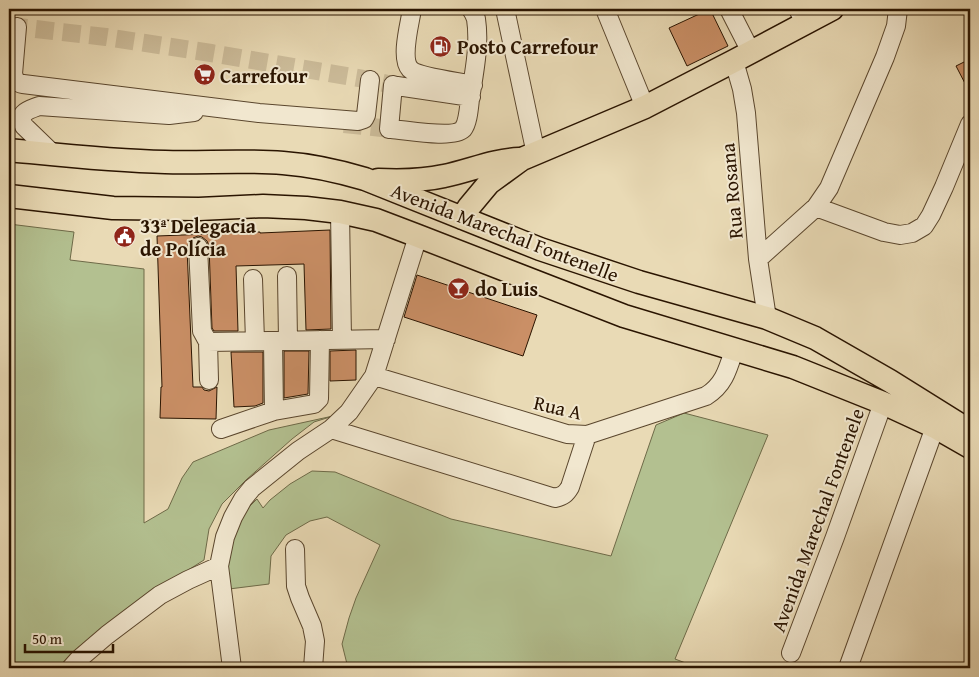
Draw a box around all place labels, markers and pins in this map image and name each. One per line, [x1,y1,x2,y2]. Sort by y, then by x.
place label: Posto Carrefour [457,32,598,61]
fuel station icon: Posto Carrefour [429,34,453,58]
place label: Carrefour [220,61,308,90]
supermarket icon: Carrefour [192,63,216,87]
place label: 33ª Delegacia de Polícia [140,211,257,263]
public building icon: 33ª Delegacia de Polícia [112,224,136,248]
place label: do Luis [475,274,538,303]
bar icon: do Luis [447,276,471,300]

